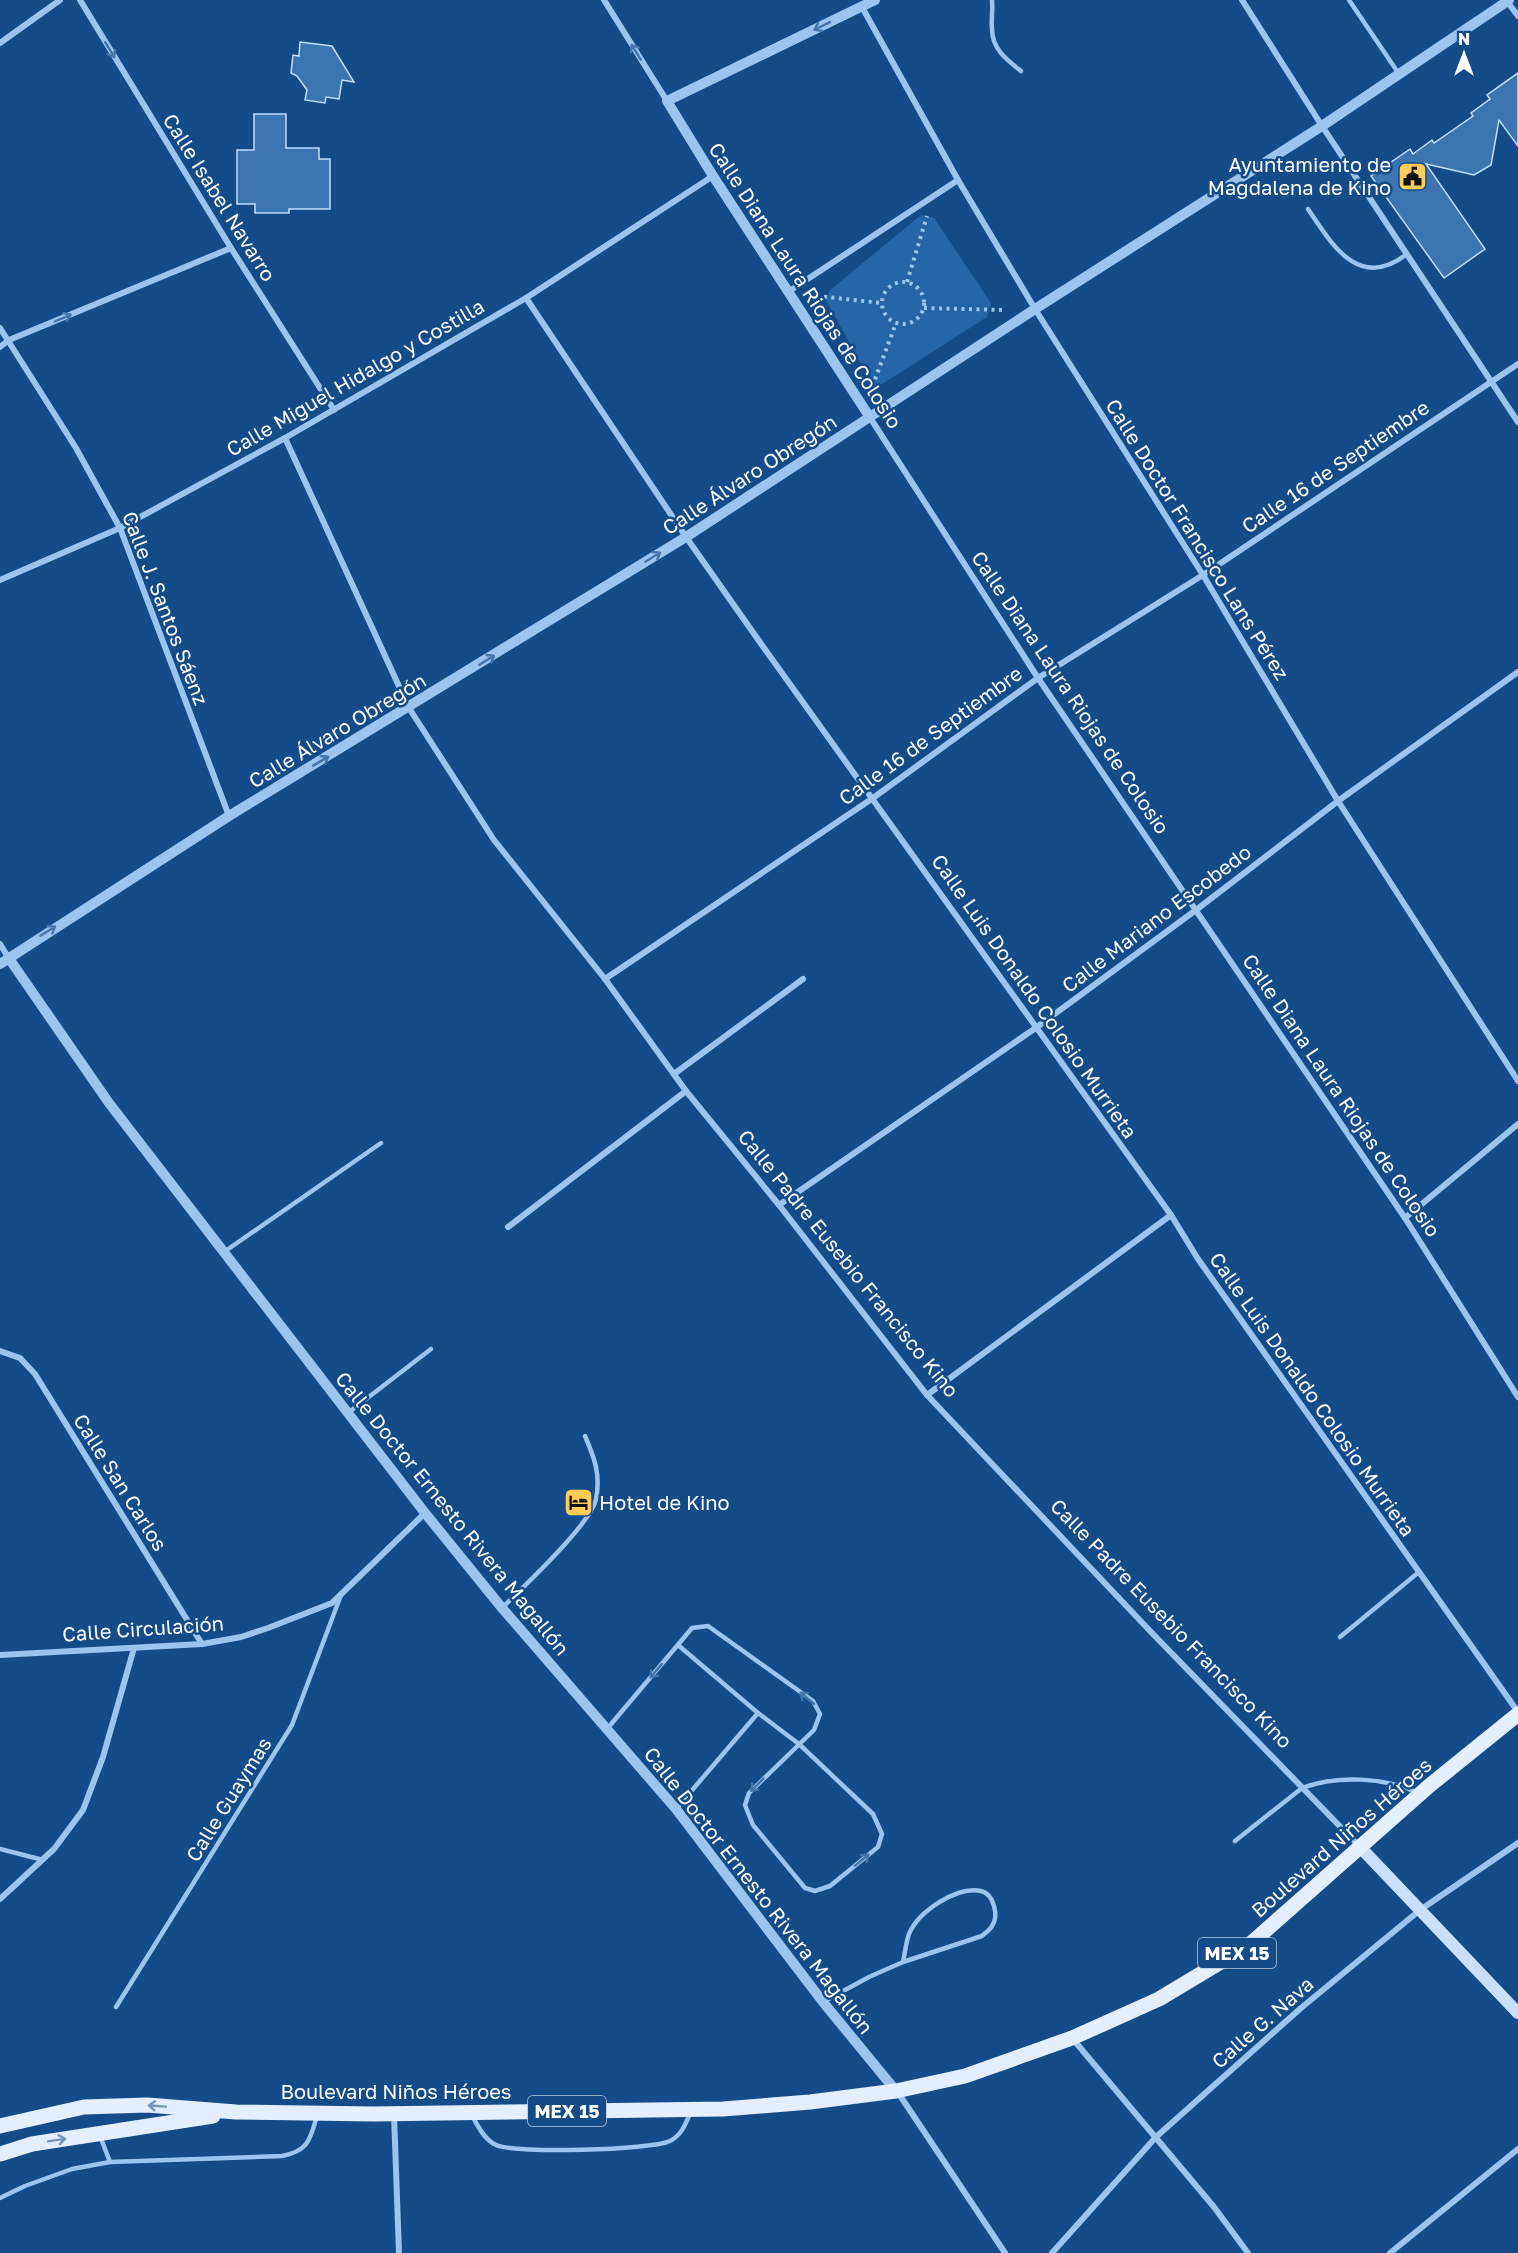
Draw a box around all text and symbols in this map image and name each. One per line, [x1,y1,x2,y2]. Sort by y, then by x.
one-way arrow [814,21,832,33]
north arrow [1434,24,1494,84]
text: N [1458,29,1470,49]
one-way arrow [104,41,116,58]
one-way arrow [630,44,642,61]
street label: Calle Isabel Navarro [159,109,281,285]
street label: Calle Diana Laura Riojas de Colosio [704,138,908,432]
place label: Ayuntamiento de Magdalena de Kino [1208,152,1391,199]
public building icon: Ayuntamiento de Magdalena de Kino [1396,160,1428,192]
street label: Calle Miguel Hidalgo y Costilla [222,293,488,461]
one-way arrow [53,312,72,323]
street label: Calle Doctor Francisco Lans Pérez [1101,394,1295,684]
street label: Calle 16 de Septiembre [1237,394,1433,538]
street label: Calle Álvaro Obregón [658,409,840,539]
street label: Calle J. Santos Sáenz [118,508,214,708]
street label: Calle Diana Laura Riojas de Colosio [967,546,1175,838]
one-way arrow [644,551,661,563]
one-way arrow [478,653,495,665]
street label: Calle 16 de Septiembre [834,660,1026,810]
street label: Calle Álvaro Obregón [244,668,430,792]
one-way arrow [312,755,329,767]
street label: Calle Mariano Escobedo [1057,839,1255,997]
street label: Calle Luis Donaldo Colosio Murrieta [927,849,1143,1143]
one-way arrow [40,925,56,937]
street label: Calle Diana Laura Riojas de Colosio [1238,949,1446,1241]
street label: Calle Padre Eusebio Francisco Kino [734,1124,964,1402]
street label: Calle Luis Donaldo Colosio Murrieta [1205,1247,1421,1541]
street label: Calle Doctor Ernesto Rivera Magallón [331,1367,575,1659]
street label: Calle San Carlos [69,1409,173,1555]
hotel icon: Hotel de Kino [562,1486,594,1518]
place label: Hotel de Kino [599,1490,730,1514]
street label: Calle Padre Eusebio Francisco Kino [1046,1493,1298,1753]
street label: Calle Circulación [61,1610,225,1646]
one-way arrow [649,1663,662,1679]
one-way arrow [799,1691,815,1704]
street label: Calle Guaymas [180,1732,276,1866]
street label: Calle Doctor Ernesto Rivera Magallón [639,1742,879,2038]
street label: Boulevard Niños Héroes [1246,1752,1436,1922]
one-way arrow [750,1778,765,1793]
one-way arrow [854,1853,870,1866]
road number: MEX 15 [1198,1938,1276,1968]
street label: Calle G. Nava [1206,1971,1318,2073]
street label: Boulevard Niños Héroes [281,2079,511,2103]
road number: MEX 15 [528,2096,606,2126]
one-way arrow [148,2100,168,2111]
one-way arrow [46,2135,66,2146]

